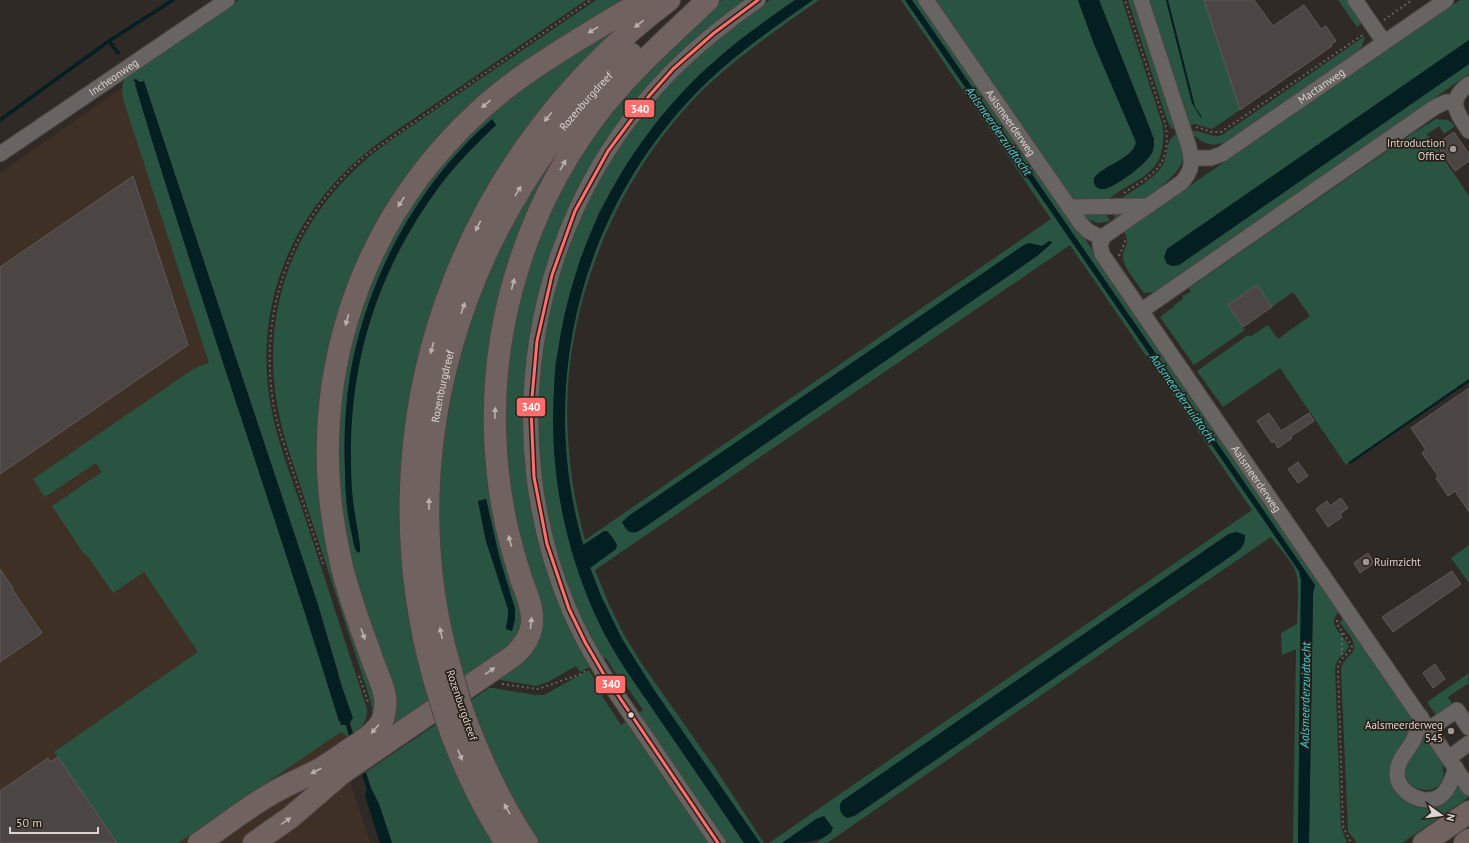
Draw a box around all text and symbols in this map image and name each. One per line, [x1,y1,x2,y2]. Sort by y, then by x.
one-way arrow [633,20,644,28]
one-way arrow [587,27,599,34]
street label: Incheonweg [86,55,141,99]
street label: Mactanweg [1295,65,1347,107]
street label: Rozenburgdreef [556,68,616,133]
water label: Aalsmeerderzuidtocht [962,83,1036,180]
street label: Aalsmeerderweg [983,86,1039,159]
line badge: 340 [624,99,655,118]
one-way arrow [481,100,492,109]
text: 340 [631,102,649,116]
one-way arrow [544,111,552,122]
place label: Introduction Office [1387,136,1445,163]
marker: Introduction Office [1448,144,1458,154]
one-way arrow [560,159,567,171]
one-way arrow [515,185,522,197]
one-way arrow [397,197,405,207]
one-way arrow [475,220,481,232]
one-way arrow [510,278,516,291]
one-way arrow [460,302,466,314]
one-way arrow [344,314,350,326]
one-way arrow [429,342,435,354]
street label: Rozenburgdreef [428,348,457,424]
water label: Aalsmeerderzuidtocht [1146,350,1220,447]
line badge: 340 [516,397,546,417]
text: 340 [522,400,540,414]
one-way arrow [491,407,498,419]
street label: Aalsmeerderweg [1229,443,1284,515]
one-way arrow [426,497,432,510]
one-way arrow [507,535,513,547]
place label: Ruimzicht [1374,555,1421,569]
marker: Ruimzicht [1361,557,1371,567]
one-way arrow [528,617,535,630]
one-way arrow [438,627,444,640]
one-way arrow [360,629,366,641]
water label: Aalsmeerderzuidtocht [1297,641,1313,749]
one-way arrow [485,667,496,675]
street label: Rozenburgdreef [443,668,481,743]
line badge: 340 [595,675,626,694]
text: 340 [602,677,620,691]
unlabelled marker [626,710,636,720]
place label: Aalsmeerderweg 545 [1365,718,1443,745]
one-way arrow [371,724,380,735]
marker: Aalsmeerderweg 545 [1446,726,1456,736]
one-way arrow [457,749,463,760]
one-way arrow [310,768,321,774]
north arrow [1421,795,1461,835]
one-way arrow [503,804,510,815]
scale bar [10,809,98,835]
text: N [1443,812,1458,823]
text: 50 m [16,815,42,830]
one-way arrow [280,817,291,825]

